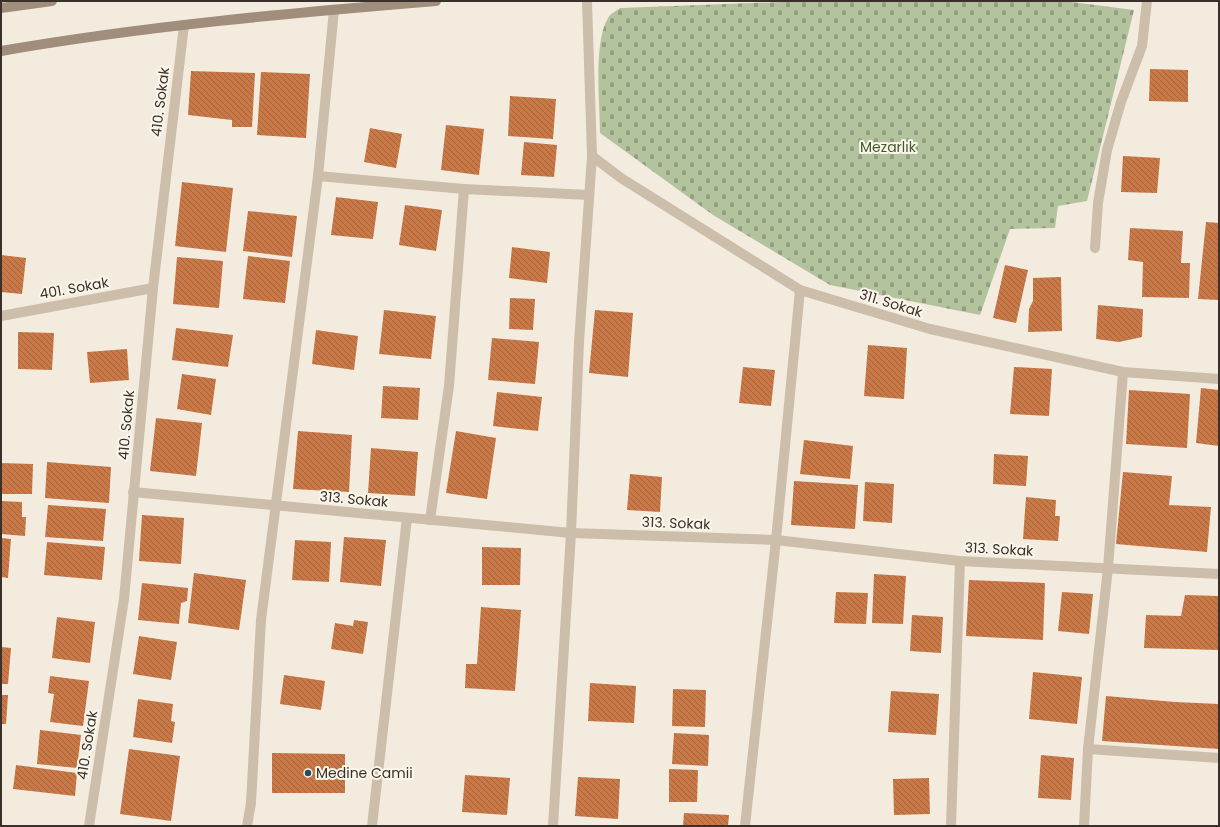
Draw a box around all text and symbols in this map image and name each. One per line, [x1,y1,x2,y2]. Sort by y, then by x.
street label: 410. Sokak [146,65,174,138]
park label: Mezarlık [860,137,917,157]
street label: 401. Sokak [38,272,111,304]
street label: 311. Sokak [857,284,926,322]
street label: 410. Sokak [113,389,139,461]
street label: 313. Sokak [319,486,390,512]
street label: 313. Sokak [641,512,711,534]
street label: 313. Sokak [964,537,1035,561]
street label: 410. Sokak [72,708,102,781]
place label: Medine Camii [316,763,413,783]
marker: Medine Camii [303,768,313,778]

